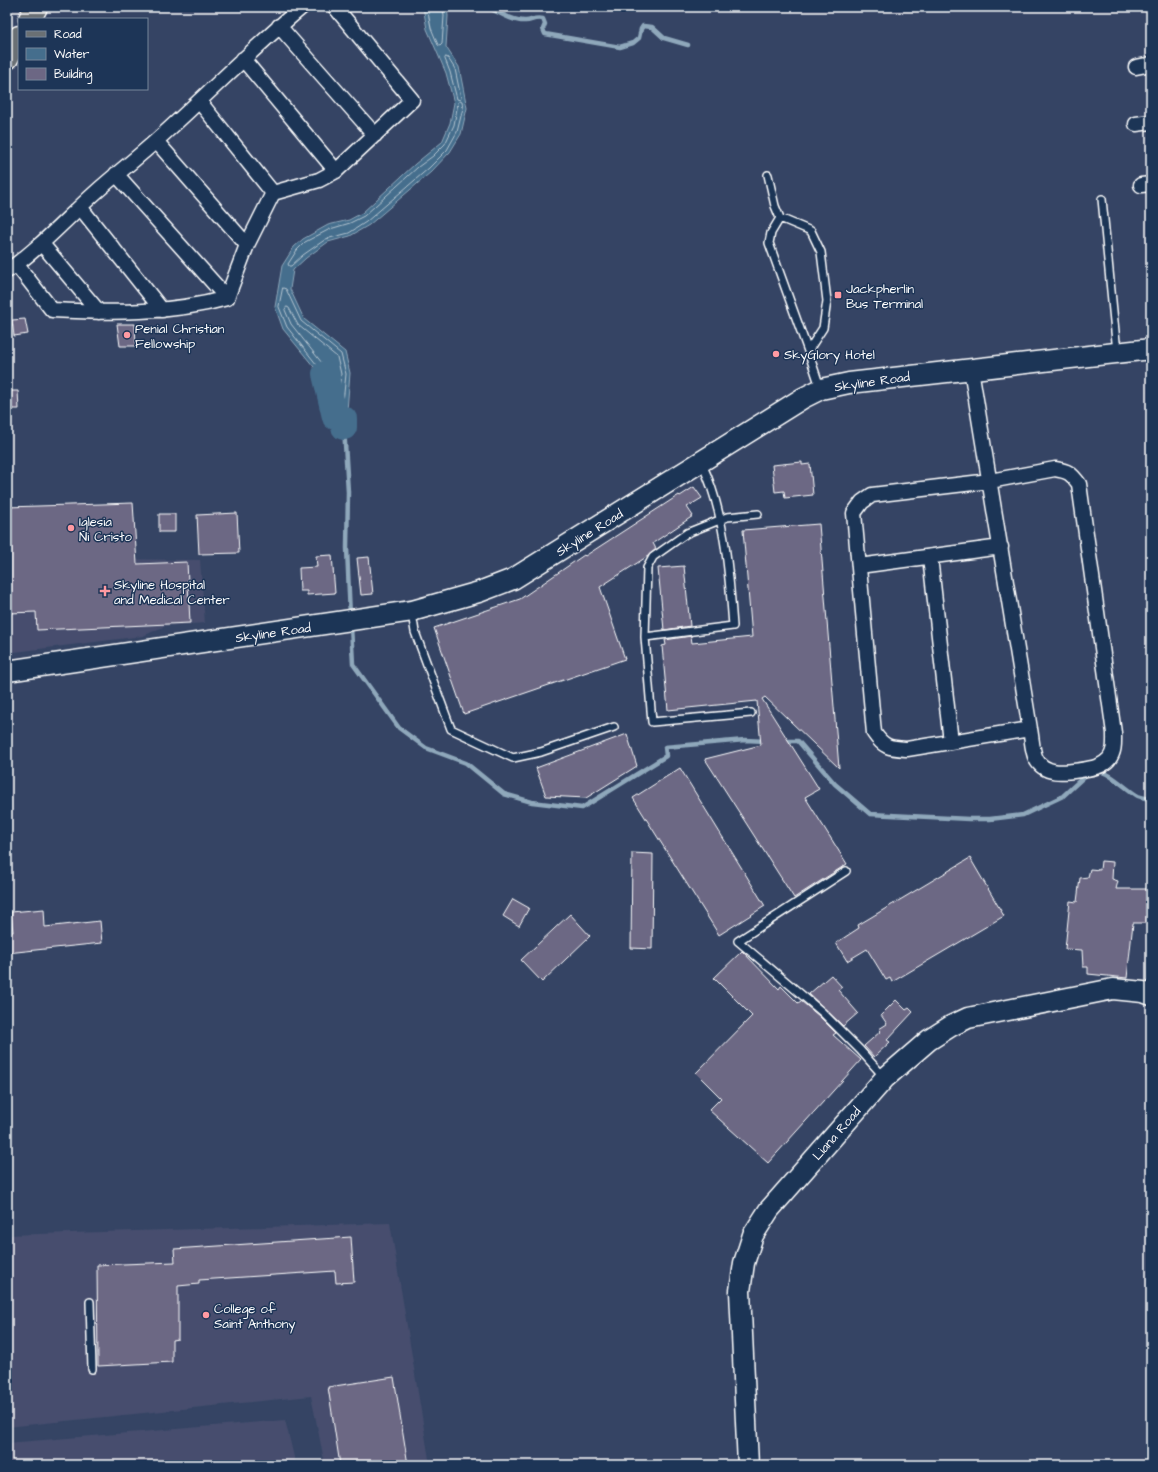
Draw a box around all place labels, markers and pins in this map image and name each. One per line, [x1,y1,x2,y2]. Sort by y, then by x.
place label: Jackpherlin Bus Terminal [846,280,923,313]
marker: Jackpherlin Bus Terminal [833,290,843,300]
place label: Penial Christian Fellowship [135,320,225,353]
marker: Penial Christian Fellowship [122,330,132,340]
place label: SkyGlory Hotel [784,346,875,365]
marker: SkyGlory Hotel [771,349,781,359]
place label: Iglesia Ni Cristo [79,513,132,546]
marker: Iglesia Ni Cristo [66,523,76,533]
place label: Skyline Hospital and Medical Center [114,576,230,609]
marker: Skyline Hospital and Medical Center [99,585,111,597]
place label: College of Saint Anthony [214,1300,295,1334]
marker: College of Saint Anthony [201,1310,211,1320]

